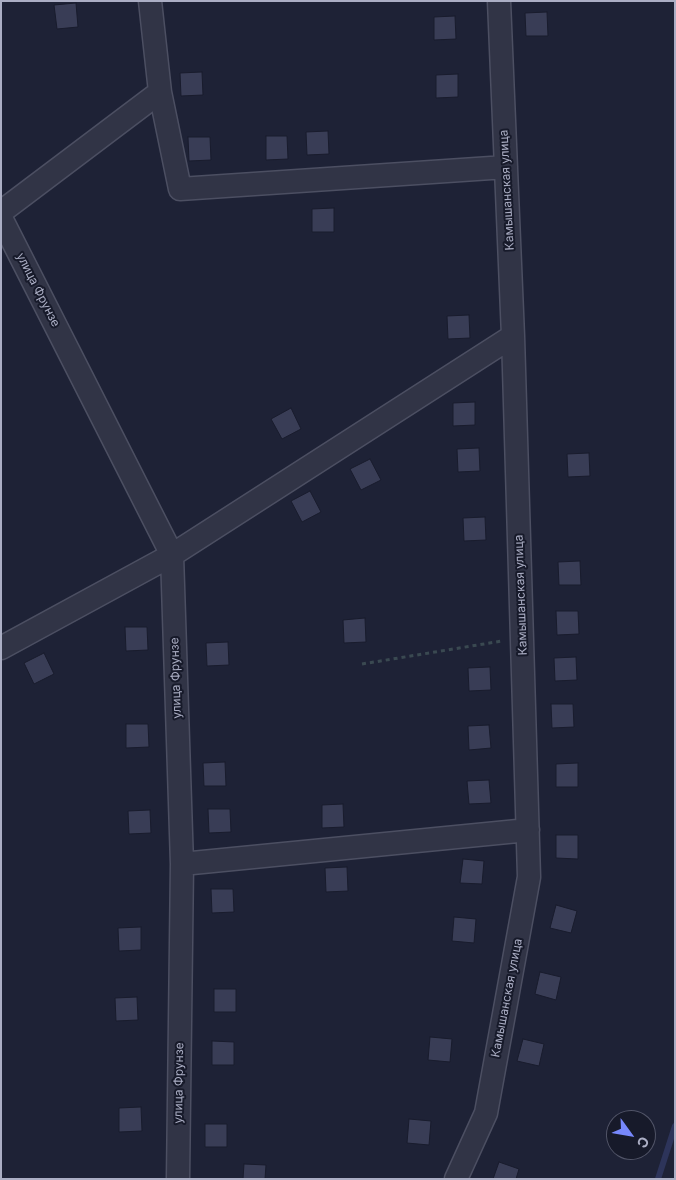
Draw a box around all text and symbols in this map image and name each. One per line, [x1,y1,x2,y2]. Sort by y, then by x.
street label: Камышанская улица [497,129,517,251]
street label: улица Фрунзе [13,251,63,329]
street label: Камышанская улица [512,534,530,656]
street label: улица Фрунзе [167,637,185,719]
street label: Камышанская улица [488,937,526,1059]
street label: улица Фрунзе [171,1042,187,1124]
north arrow [606,1110,656,1160]
text: С [633,1134,653,1152]

